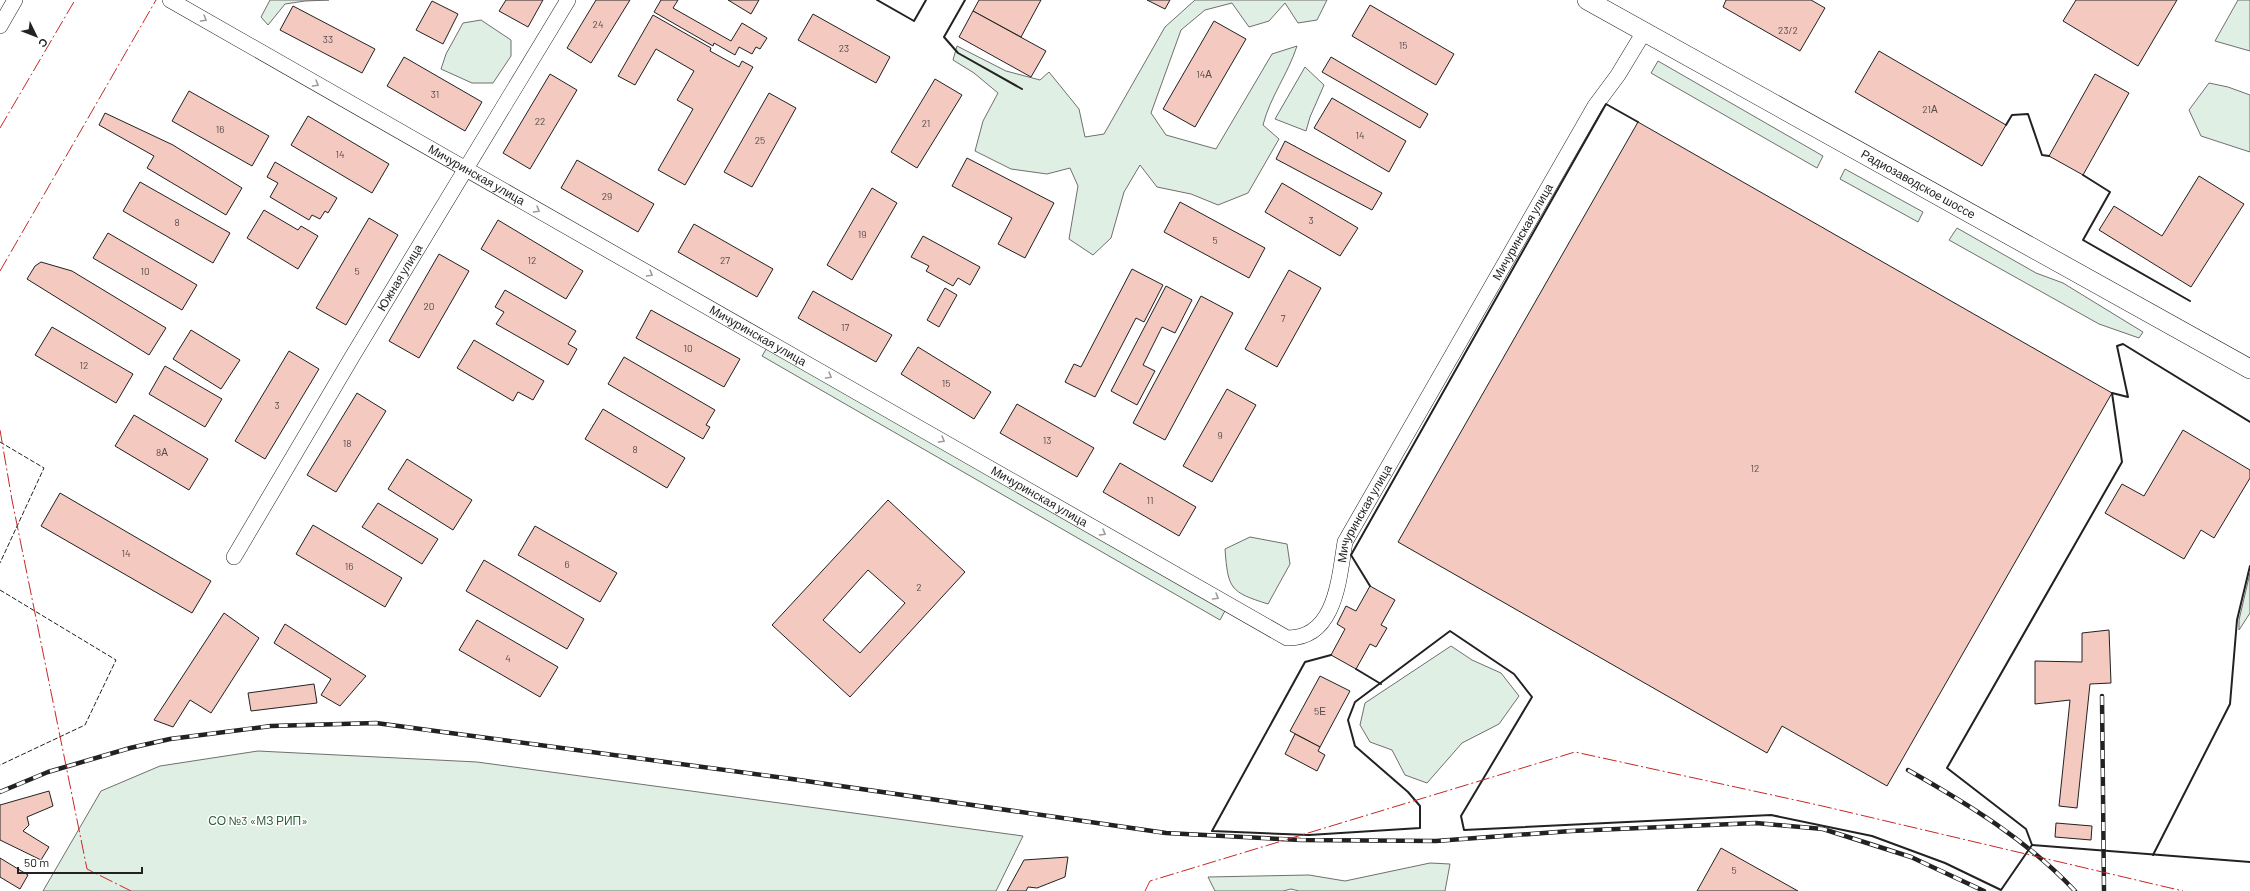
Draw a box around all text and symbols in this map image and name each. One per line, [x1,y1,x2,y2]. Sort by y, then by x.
one-way arrow [200,15,207,22]
north arrow [16,16,56,56]
house number: 24 [593,18,603,30]
house number: 23/2 [1778,24,1798,36]
house number: 33 [323,33,333,45]
text: С [36,36,51,51]
house number: 15 [1399,39,1407,51]
house number: 23 [839,42,849,54]
house number: 14А [1196,68,1212,80]
one-way arrow [312,79,320,86]
house number: 31 [431,88,439,100]
house number: 21А [1922,103,1938,115]
house number: 22 [535,115,545,127]
house number: 21 [922,117,930,129]
house number: 16 [216,123,224,135]
house number: 14 [1355,129,1365,141]
house number: 25 [755,134,765,146]
street label: Мичуринская улица [426,141,528,207]
street label: Радиозаводское шоссе [1859,146,1979,221]
house number: 14 [335,148,345,160]
street label: Мичуринская улица [1489,180,1555,282]
house number: 29 [602,190,612,202]
one-way arrow [533,205,540,212]
house number: 3 [1308,214,1314,226]
house number: 8 [174,216,180,228]
house number: 19 [858,228,866,240]
house number: 5 [1212,234,1218,246]
street label: Южная улица [374,241,425,313]
house number: 12 [528,254,536,266]
house number: 27 [720,254,730,266]
house number: 10 [140,265,150,277]
house number: 5 [354,265,360,277]
one-way arrow [646,269,653,276]
house number: 20 [423,300,435,312]
street label: Мичуринская улица [708,302,809,368]
house number: 7 [1281,312,1286,324]
house number: 17 [841,321,849,333]
house number: 10 [683,342,693,354]
house number: 12 [80,359,88,371]
one-way arrow [825,371,832,379]
house number: 15 [942,377,950,389]
house number: 3 [274,399,280,411]
house number: 9 [1217,429,1223,441]
house number: 13 [1043,434,1051,446]
one-way arrow [938,436,945,443]
house number: 18 [343,437,351,449]
house number: 8 [632,443,638,455]
house number: 8А [156,446,168,458]
street label: Мичуринская улица [1334,461,1394,564]
street label: Мичуринская улица [989,462,1091,529]
house number: 12 [1751,462,1759,474]
house number: 11 [1146,494,1154,506]
one-way arrow [1099,528,1106,535]
house number: 14 [121,547,131,559]
house number: 6 [564,558,570,570]
house number: 16 [345,560,353,572]
house number: 2 [916,581,922,593]
one-way arrow [1212,592,1219,599]
house number: 4 [505,652,511,664]
house number: 5Е [1314,705,1326,717]
park label: СО №3 «МЗ РИП» [208,813,308,827]
scale bar [18,849,142,875]
text: 50 m [24,855,49,869]
house number: 5 [1731,864,1737,876]

